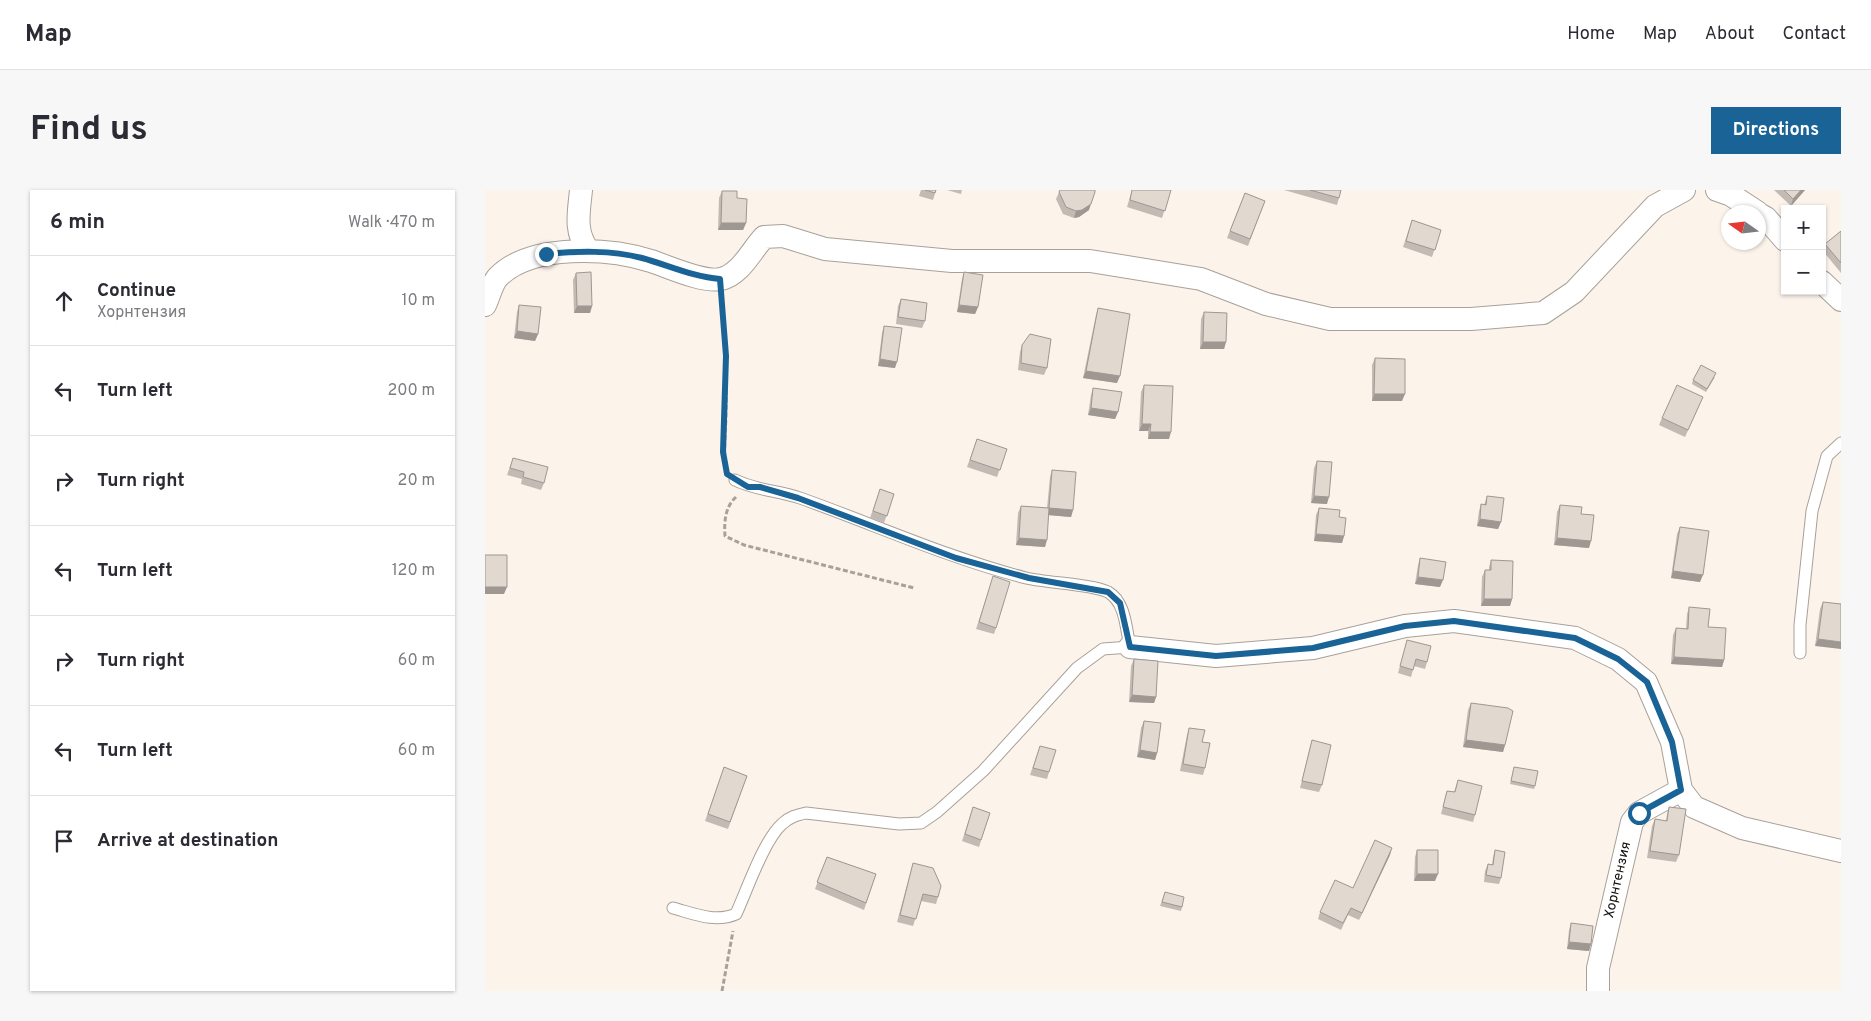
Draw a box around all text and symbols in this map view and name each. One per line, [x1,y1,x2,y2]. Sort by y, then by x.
text: Map [25,20,72,50]
text: Home [1567,23,1615,46]
text: Map [1643,23,1677,46]
text: About [1705,23,1754,46]
text: Contact [1782,23,1846,46]
button: Directions [1711,107,1841,154]
text: Find us [30,108,148,152]
north arrow [1721,205,1766,250]
map controls [1781,205,1826,295]
button: + [1781,205,1826,250]
text: 6 min [50,209,105,236]
text: Walk · 470 m [348,213,435,233]
route end [535,243,558,266]
button: − [1781,250,1826,295]
text: Continue [97,279,176,303]
icon: ahead [50,287,78,315]
text: 10 m [401,291,435,311]
text: Хорнтензия [97,303,186,323]
icon: left [50,377,78,405]
text: Turn left [97,379,173,403]
text: 200 m [387,381,435,401]
icon: right [50,467,78,495]
text: Turn right [97,469,185,493]
text: 20 m [398,471,435,491]
icon: left [50,557,78,585]
text: Turn left [97,559,173,583]
text: 120 m [392,561,435,581]
icon: right [50,647,78,675]
text: Turn right [97,649,185,673]
text: 60 m [398,651,435,671]
icon: left [50,737,78,765]
text: Turn left [97,739,173,763]
text: 60 m [398,741,435,761]
route start [1628,802,1651,825]
icon: arrive [50,827,78,855]
text: Arrive at destination [97,829,278,853]
street label: Хорнтензия [1601,840,1635,920]

